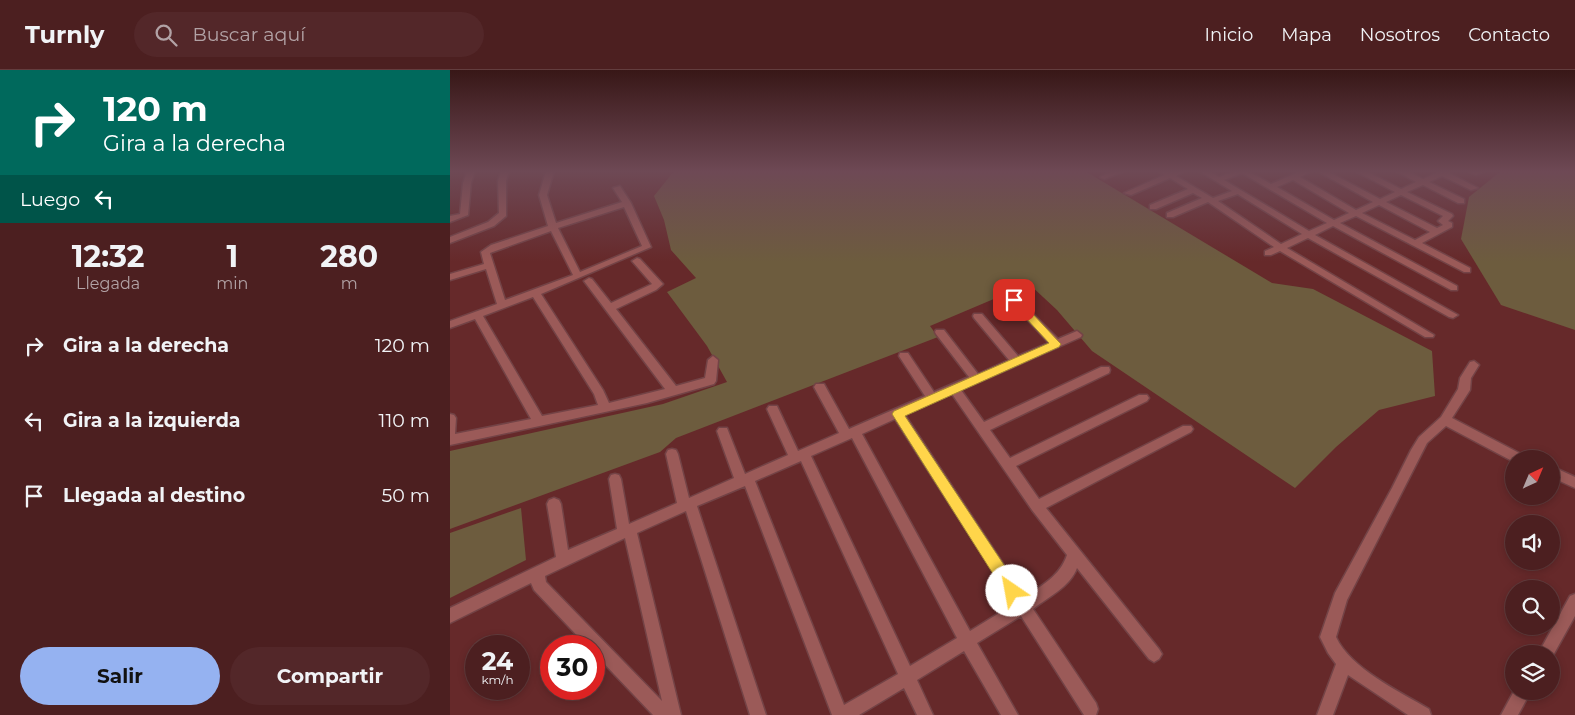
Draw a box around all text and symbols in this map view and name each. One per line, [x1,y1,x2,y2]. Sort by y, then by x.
search box [134,12,484,57]
text: Turnly [25,20,104,49]
icon: search [152,21,180,49]
text: Buscar aquí [192,23,305,46]
text: Inicio [1205,24,1253,46]
text: Mapa [1281,24,1332,46]
text: Nosotros [1360,24,1440,46]
text: Contacto [1468,24,1550,46]
text: 120 m [103,87,208,130]
icon: right [20,90,85,155]
text: Gira a la derecha [103,130,286,157]
icon: left [90,185,118,213]
text: Luego [20,188,80,211]
text: 12:32 [72,238,144,275]
text: 1 [227,238,238,275]
text: 280 [320,238,378,275]
text: Llegada [76,274,140,293]
text: min [216,274,248,293]
text: m [341,274,358,293]
pin [993,279,1035,321]
icon: arrive [1000,286,1028,314]
icon: right [20,332,48,360]
text: Gira a la derecha [63,334,229,357]
text: 120 m [375,334,430,357]
icon: left [20,407,48,435]
text: Gira a la izquierda [63,409,241,432]
text: 110 m [379,409,430,432]
north arrow [1505,450,1560,505]
map controls [1505,450,1560,700]
icon: arrive [20,482,48,510]
text: Llegada al destino [63,484,245,507]
text: 50 m [382,484,430,507]
button: sound [1505,515,1560,570]
position arrow [985,564,1037,616]
button: search [1505,580,1560,635]
speed limit sign: 30 [540,635,605,700]
button: layers [1505,645,1560,700]
text: 24 [482,646,513,676]
button: Salir [20,647,220,705]
button: Compartir [230,647,430,705]
text: km/h [481,672,514,687]

